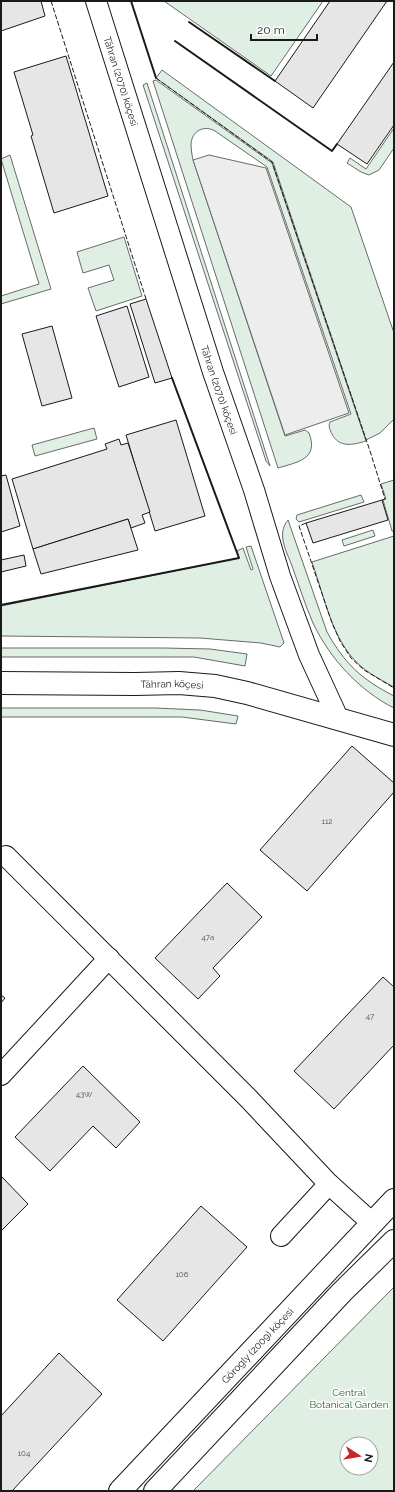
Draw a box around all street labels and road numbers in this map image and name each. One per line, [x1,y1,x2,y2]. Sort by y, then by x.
street label: Tähran (2070) köçesi [102,35,141,127]
street label: Tähran (2070) köçesi [199,344,240,436]
street label: Tähran köçesi [140,677,204,691]
street label: Görogly (2009) köçesi [219,1305,295,1385]

